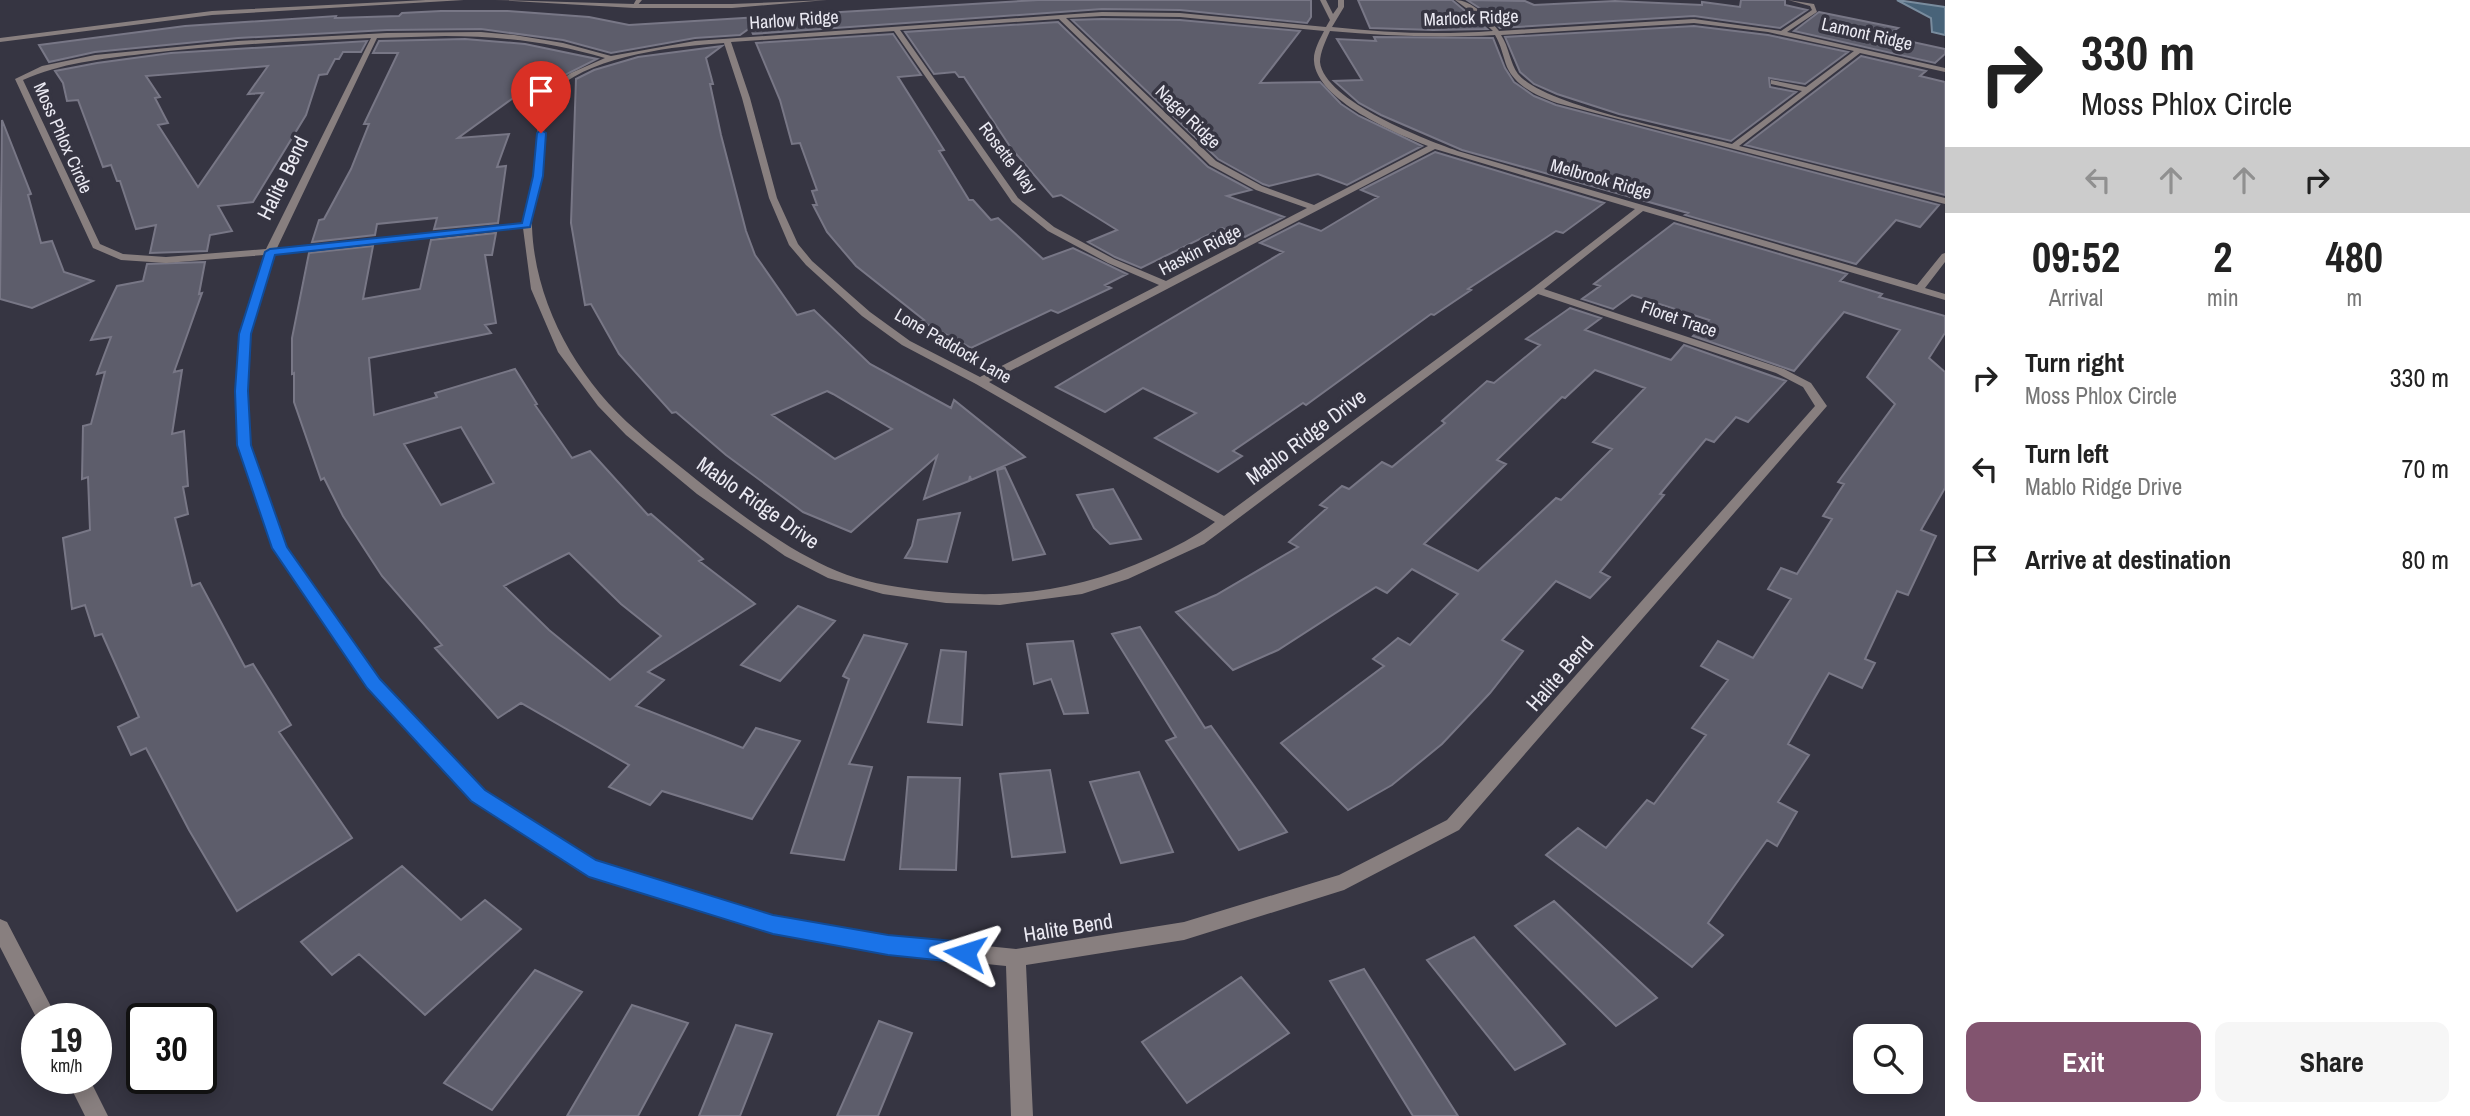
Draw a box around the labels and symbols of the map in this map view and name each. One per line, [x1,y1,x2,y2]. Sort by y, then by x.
street label: Marlock Ridge [1423,3,1519,32]
street label: Harlow Ridge [748,4,839,35]
street label: Lamont Ridge [1819,11,1915,56]
pin [511,61,571,133]
street label: Moss Phlox Circle [28,78,99,197]
street label: Nagel Ridge [1150,79,1227,154]
street label: Rosette Way [973,117,1044,199]
street label: Halite Bend [250,131,315,225]
street label: Melbrook Ridge [1548,152,1655,205]
street label: Haskin Ridge [1154,218,1245,281]
street label: Floret Trace [1638,294,1720,343]
street label: Lone Paddock Lane [890,302,1016,389]
street label: Mablo Ridge Drive [1240,382,1372,491]
street label: Mablo Ridge Drive [691,450,825,556]
street label: Halite Bend [1519,630,1600,717]
street label: Halite Bend [1021,906,1115,949]
position arrow [928,916,1002,990]
speed limit sign: 30 [126,1003,217,1094]

